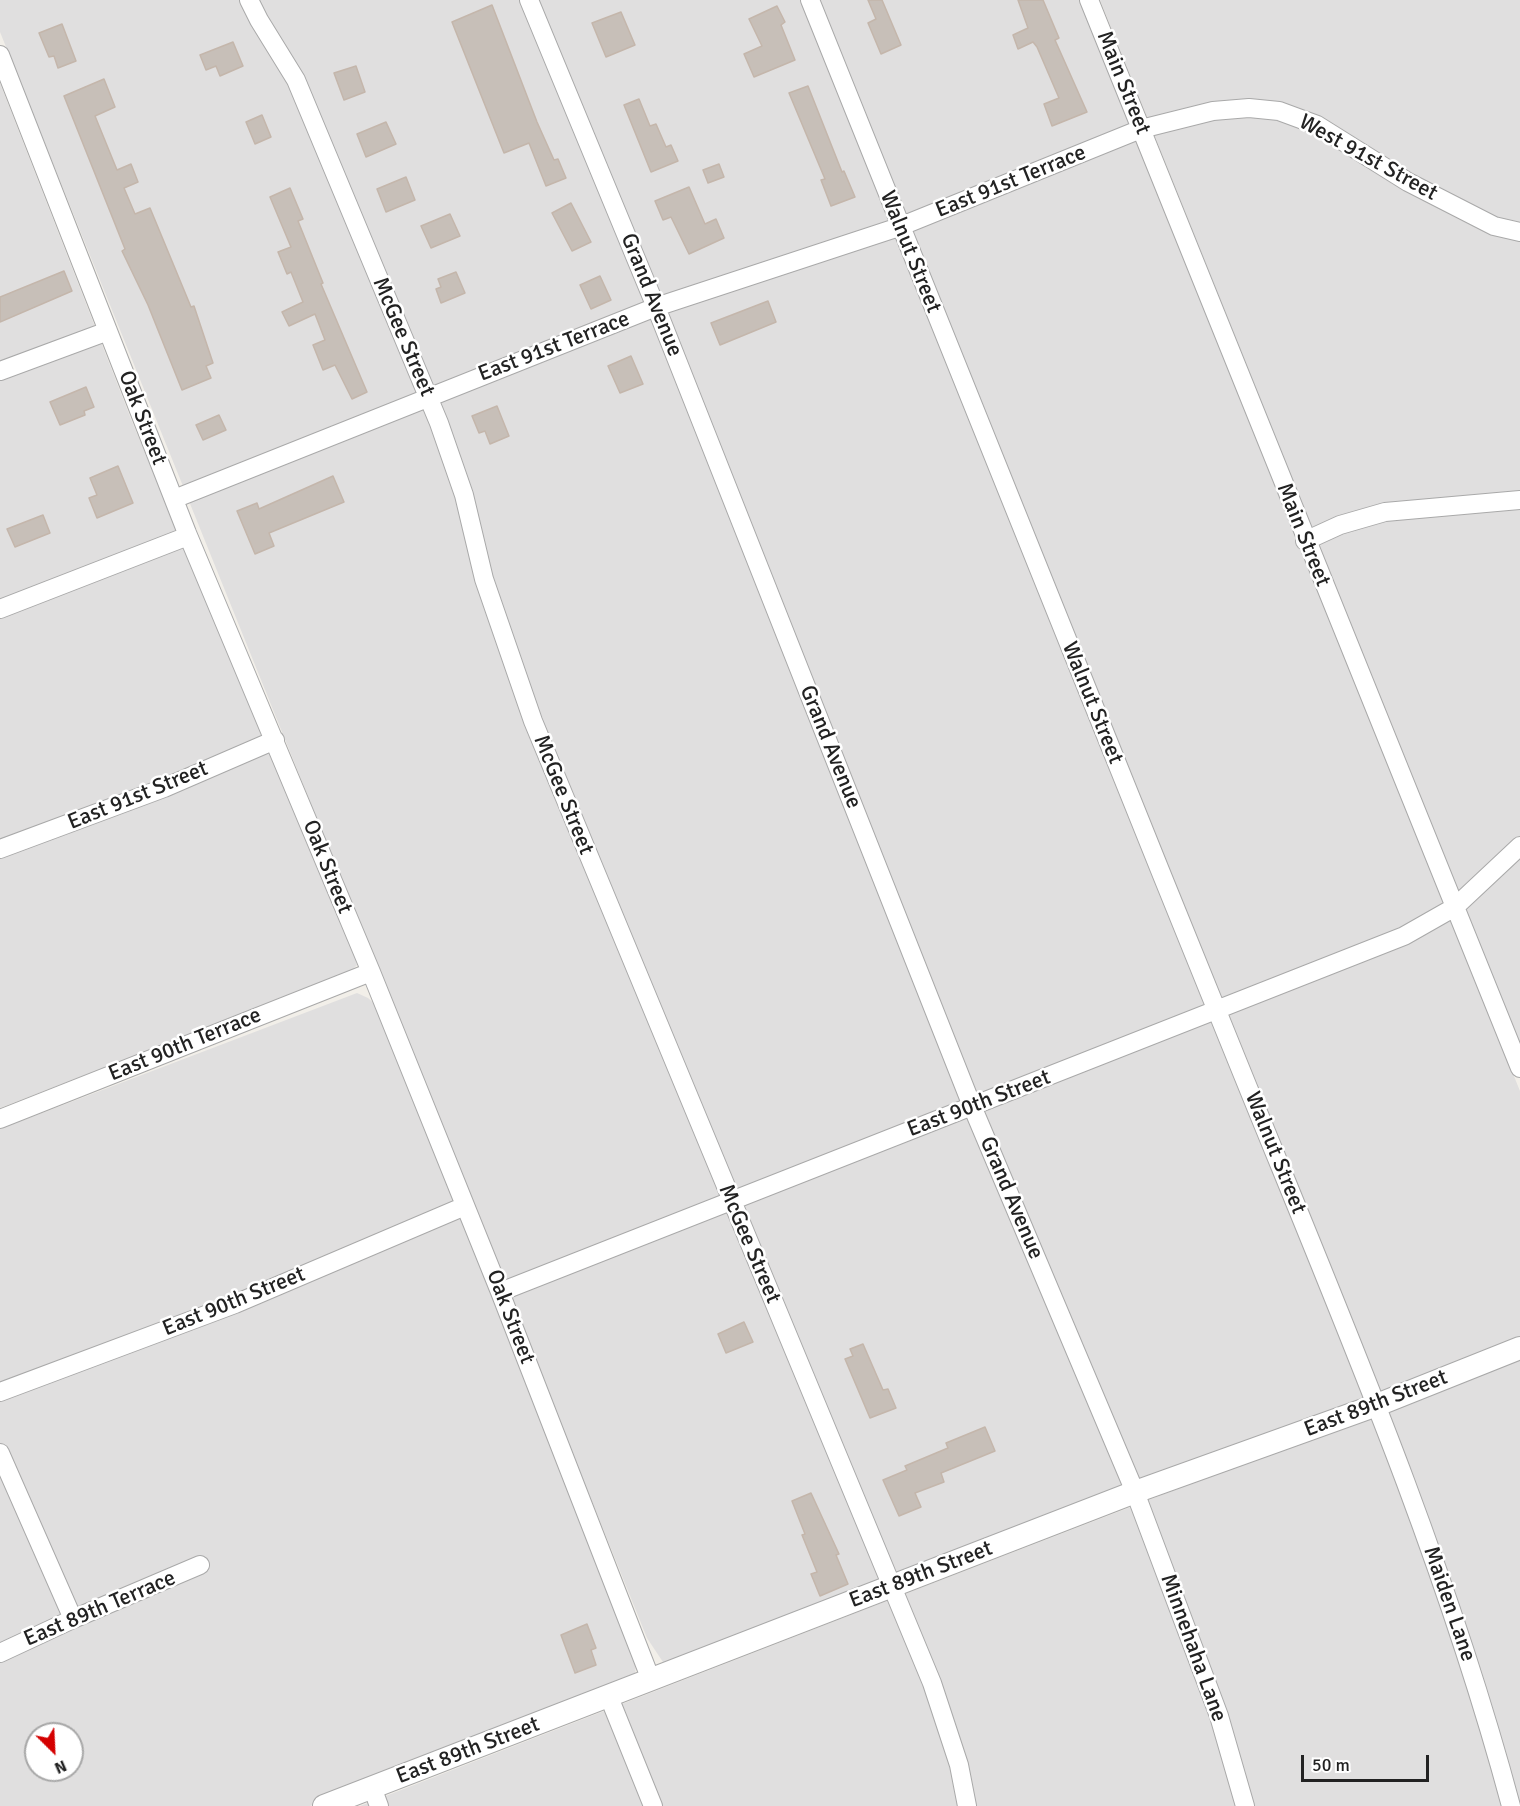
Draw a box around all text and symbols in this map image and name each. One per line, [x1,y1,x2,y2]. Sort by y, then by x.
street label: Main Street [1090,27,1156,139]
street label: West 91st Street [1294,109,1442,207]
street label: East 91st Terrace [932,140,1090,224]
street label: Walnut Street [874,187,946,317]
street label: Grand Avenue [614,230,688,360]
street label: McGee Street [366,274,440,400]
street label: East 91st Terrace [475,306,633,388]
street label: Oak Street [112,367,172,469]
street label: Main Street [1270,479,1336,591]
street label: Walnut Street [1056,638,1128,768]
street label: Grand Avenue [793,682,867,812]
street label: McGee Street [527,731,599,859]
street label: East 91st Street [64,756,212,836]
street label: Oak Street [296,816,358,918]
street label: East 90th Terrace [105,1002,265,1088]
street label: East 90th Street [904,1065,1054,1143]
street label: Walnut Street [1239,1088,1311,1218]
street label: Grand Avenue [973,1133,1049,1263]
street label: McGee Street [712,1181,786,1307]
street label: East 90th Street [159,1261,309,1343]
street label: Oak Street [480,1266,540,1368]
street label: East 89th Street [1301,1365,1451,1443]
street label: East 89th Street [846,1536,996,1614]
street label: Maiden Lane [1417,1543,1481,1665]
street label: East 89th Terrace [20,1565,180,1653]
street label: Minnehaha Lane [1154,1571,1232,1725]
street label: East 89th Street [393,1712,543,1790]
north arrow [24,1722,84,1782]
scale bar [1304,1743,1432,1781]
text: 50 m [1312,1754,1350,1776]
text: N [51,1755,70,1778]

